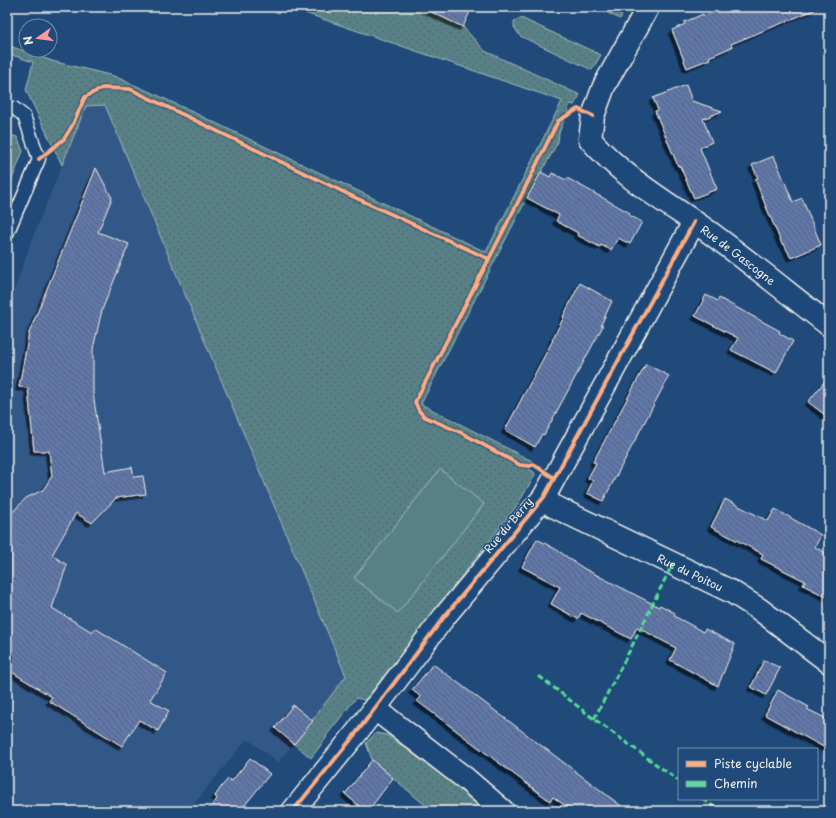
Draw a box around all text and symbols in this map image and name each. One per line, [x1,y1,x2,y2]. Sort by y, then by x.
north arrow [18,18,58,58]
text: N [18,34,37,47]
street label: Rue de Gascogne [697,220,779,289]
street label: Rue du Berry [480,493,536,557]
street label: Rue du Poitou [654,549,726,595]
legend [678,748,818,800]
text: Piste cyclable [714,754,792,772]
text: Chemin [714,774,758,792]

